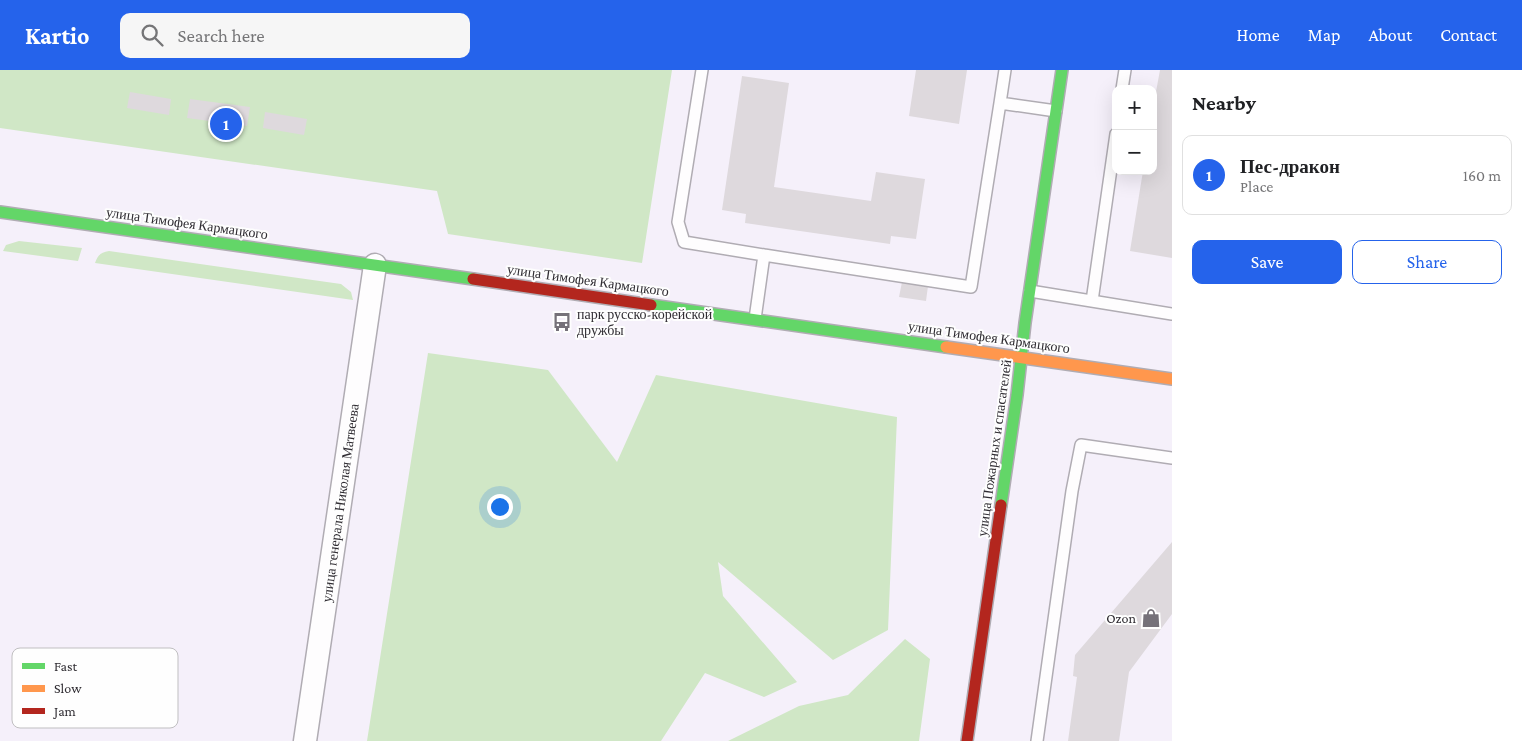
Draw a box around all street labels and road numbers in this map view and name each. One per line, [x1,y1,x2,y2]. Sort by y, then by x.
street label: улица Тимофея Кармацкого [105,204,269,242]
street label: улица Тимофея Кармацкого [506,261,670,299]
street label: улица Тимофея Кармацкого [907,318,1071,356]
street label: улица Пожарных и спасателей [974,358,1014,538]
street label: улица генерала Николая Матвеева [318,402,362,603]

